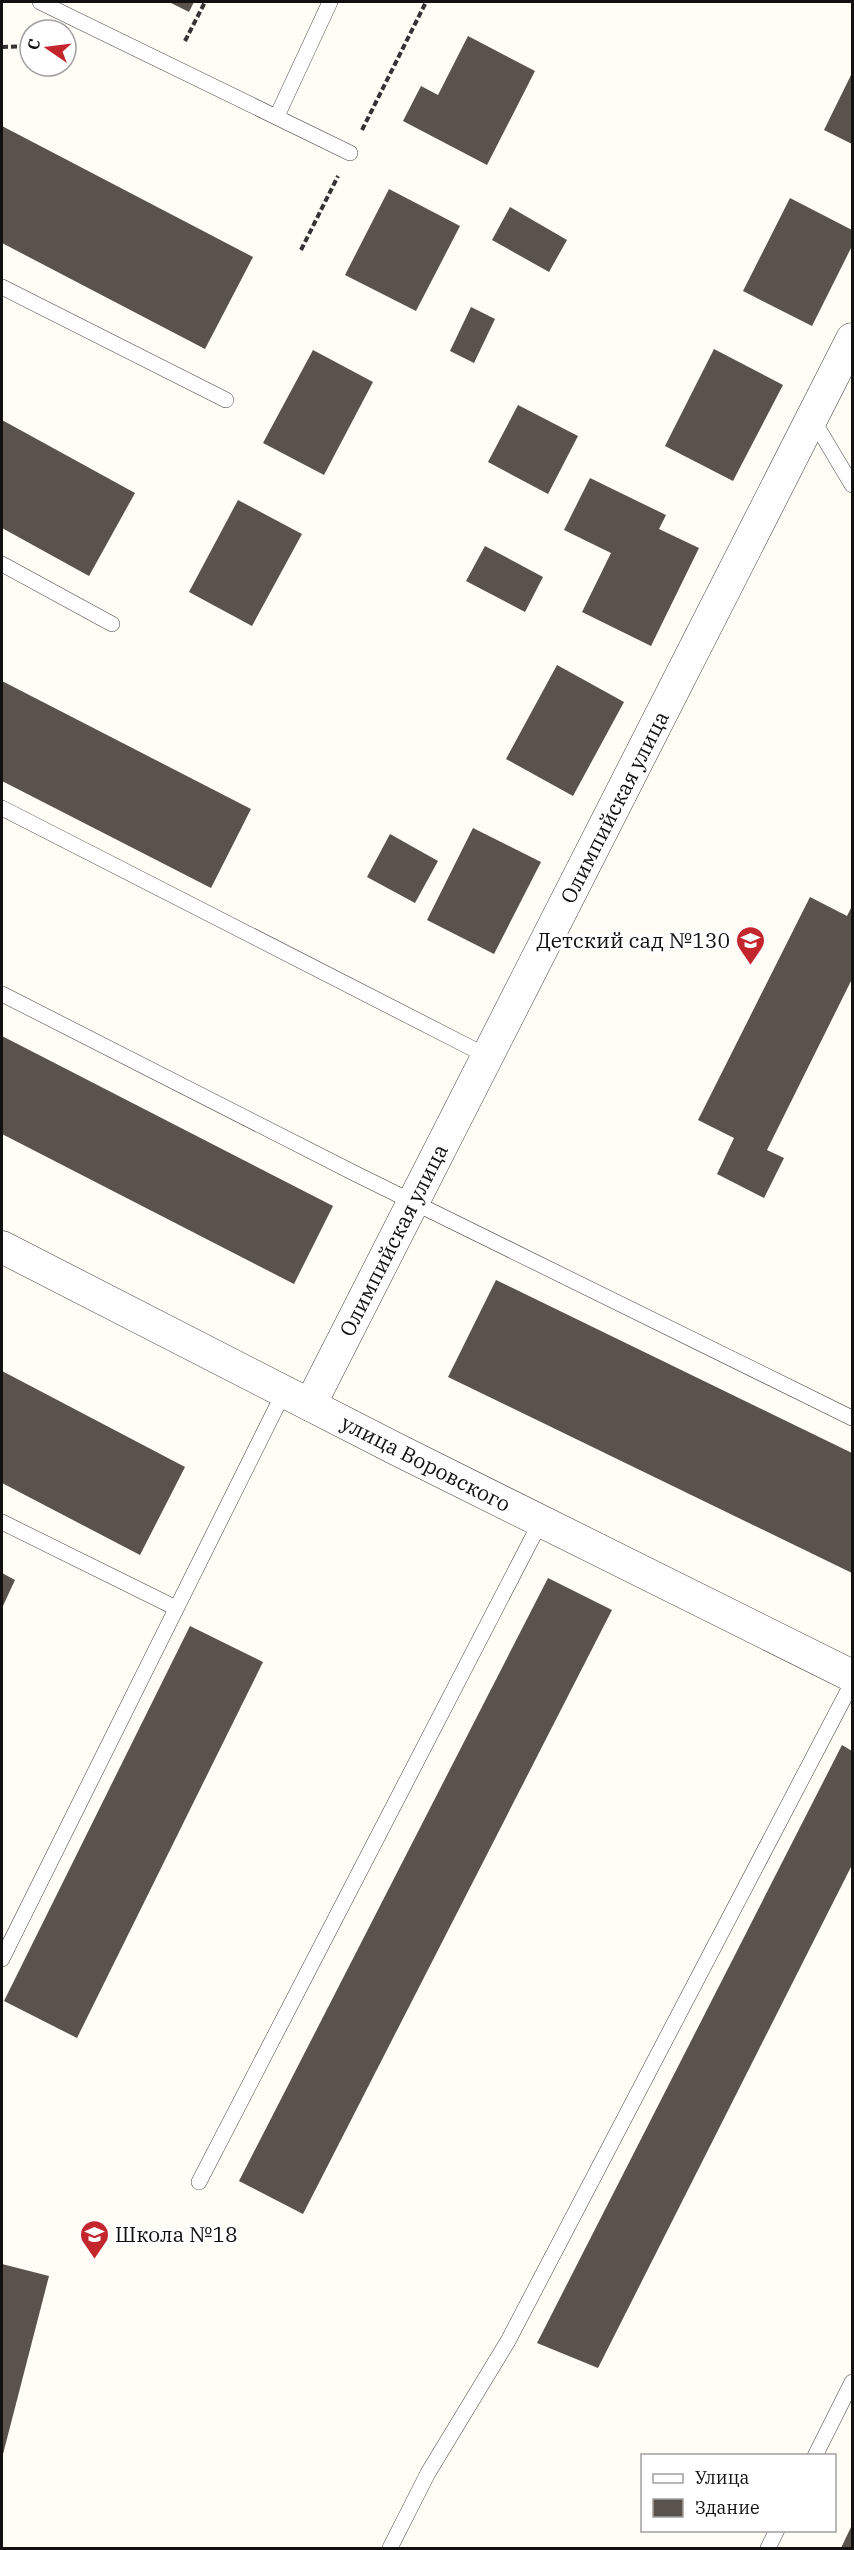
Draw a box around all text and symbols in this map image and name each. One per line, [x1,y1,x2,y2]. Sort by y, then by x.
north arrow [18,18,78,78]
text: С [22,37,44,52]
street label: Олимпийская улица [553,706,675,908]
school or university icon: Детский сад №130 [735,924,767,966]
place label: Детский сад №130 [537,926,730,954]
street label: Олимпийская улица [332,1139,454,1341]
street label: улица Воровского [337,1408,515,1518]
school or university icon: Школа №18 [78,2218,110,2260]
place label: Школа №18 [115,2220,238,2248]
legend [641,2454,836,2532]
text: Улица [695,2466,750,2489]
text: Здание [695,2496,760,2519]

